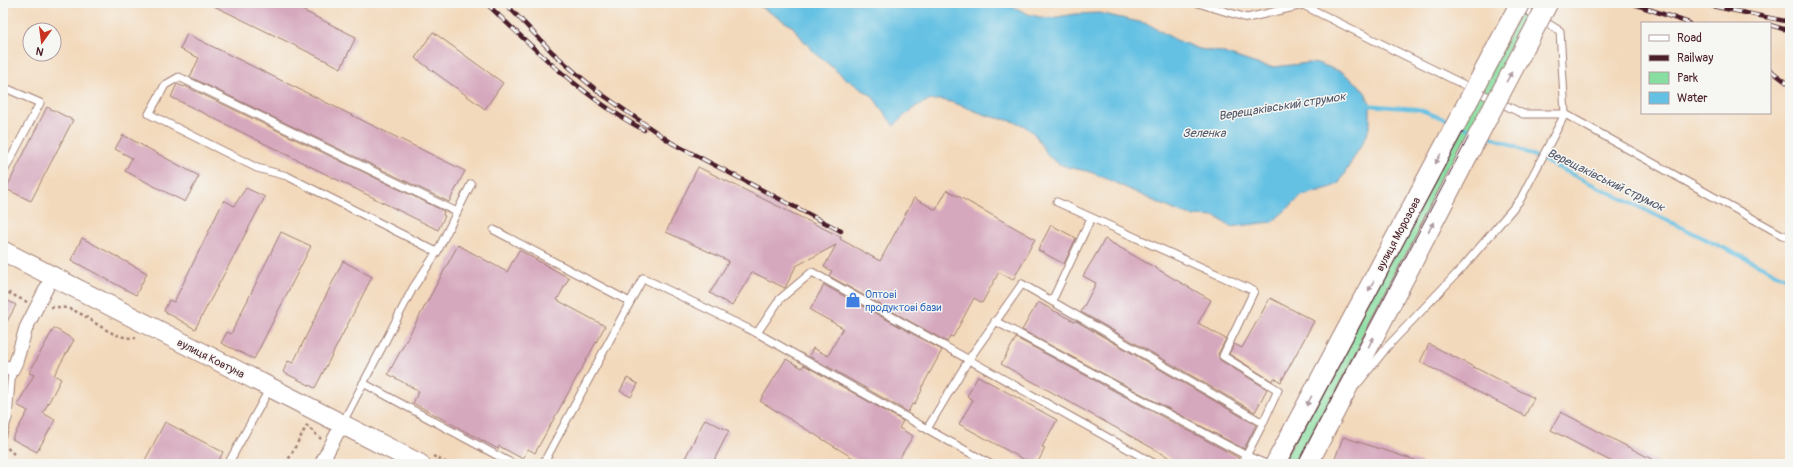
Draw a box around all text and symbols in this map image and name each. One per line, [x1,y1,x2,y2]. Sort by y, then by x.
north arrow [22,22,62,62]
legend [1641,22,1771,114]
text: Road [1677,31,1702,46]
text: N [34,44,45,58]
text: Railway [1677,51,1713,66]
one-way arrow [1506,71,1512,83]
text: Park [1677,71,1698,86]
water label: Верещаківський струмок [1217,89,1348,124]
text: Water [1677,91,1708,106]
water label: Зеленка [1182,126,1227,141]
water label: Верещаківський струмок [1545,146,1668,216]
one-way arrow [1435,153,1441,165]
street label: вулиця Морозова [1373,195,1423,273]
one-way arrow [1428,221,1434,233]
one-way arrow [1367,280,1374,292]
place label: Оптові продуктові бази [865,288,942,314]
shop icon: Оптові продуктові бази [844,291,862,309]
street label: вулиця Ковтуна [175,336,247,381]
one-way arrow [1368,337,1375,348]
one-way arrow [1306,395,1312,407]

